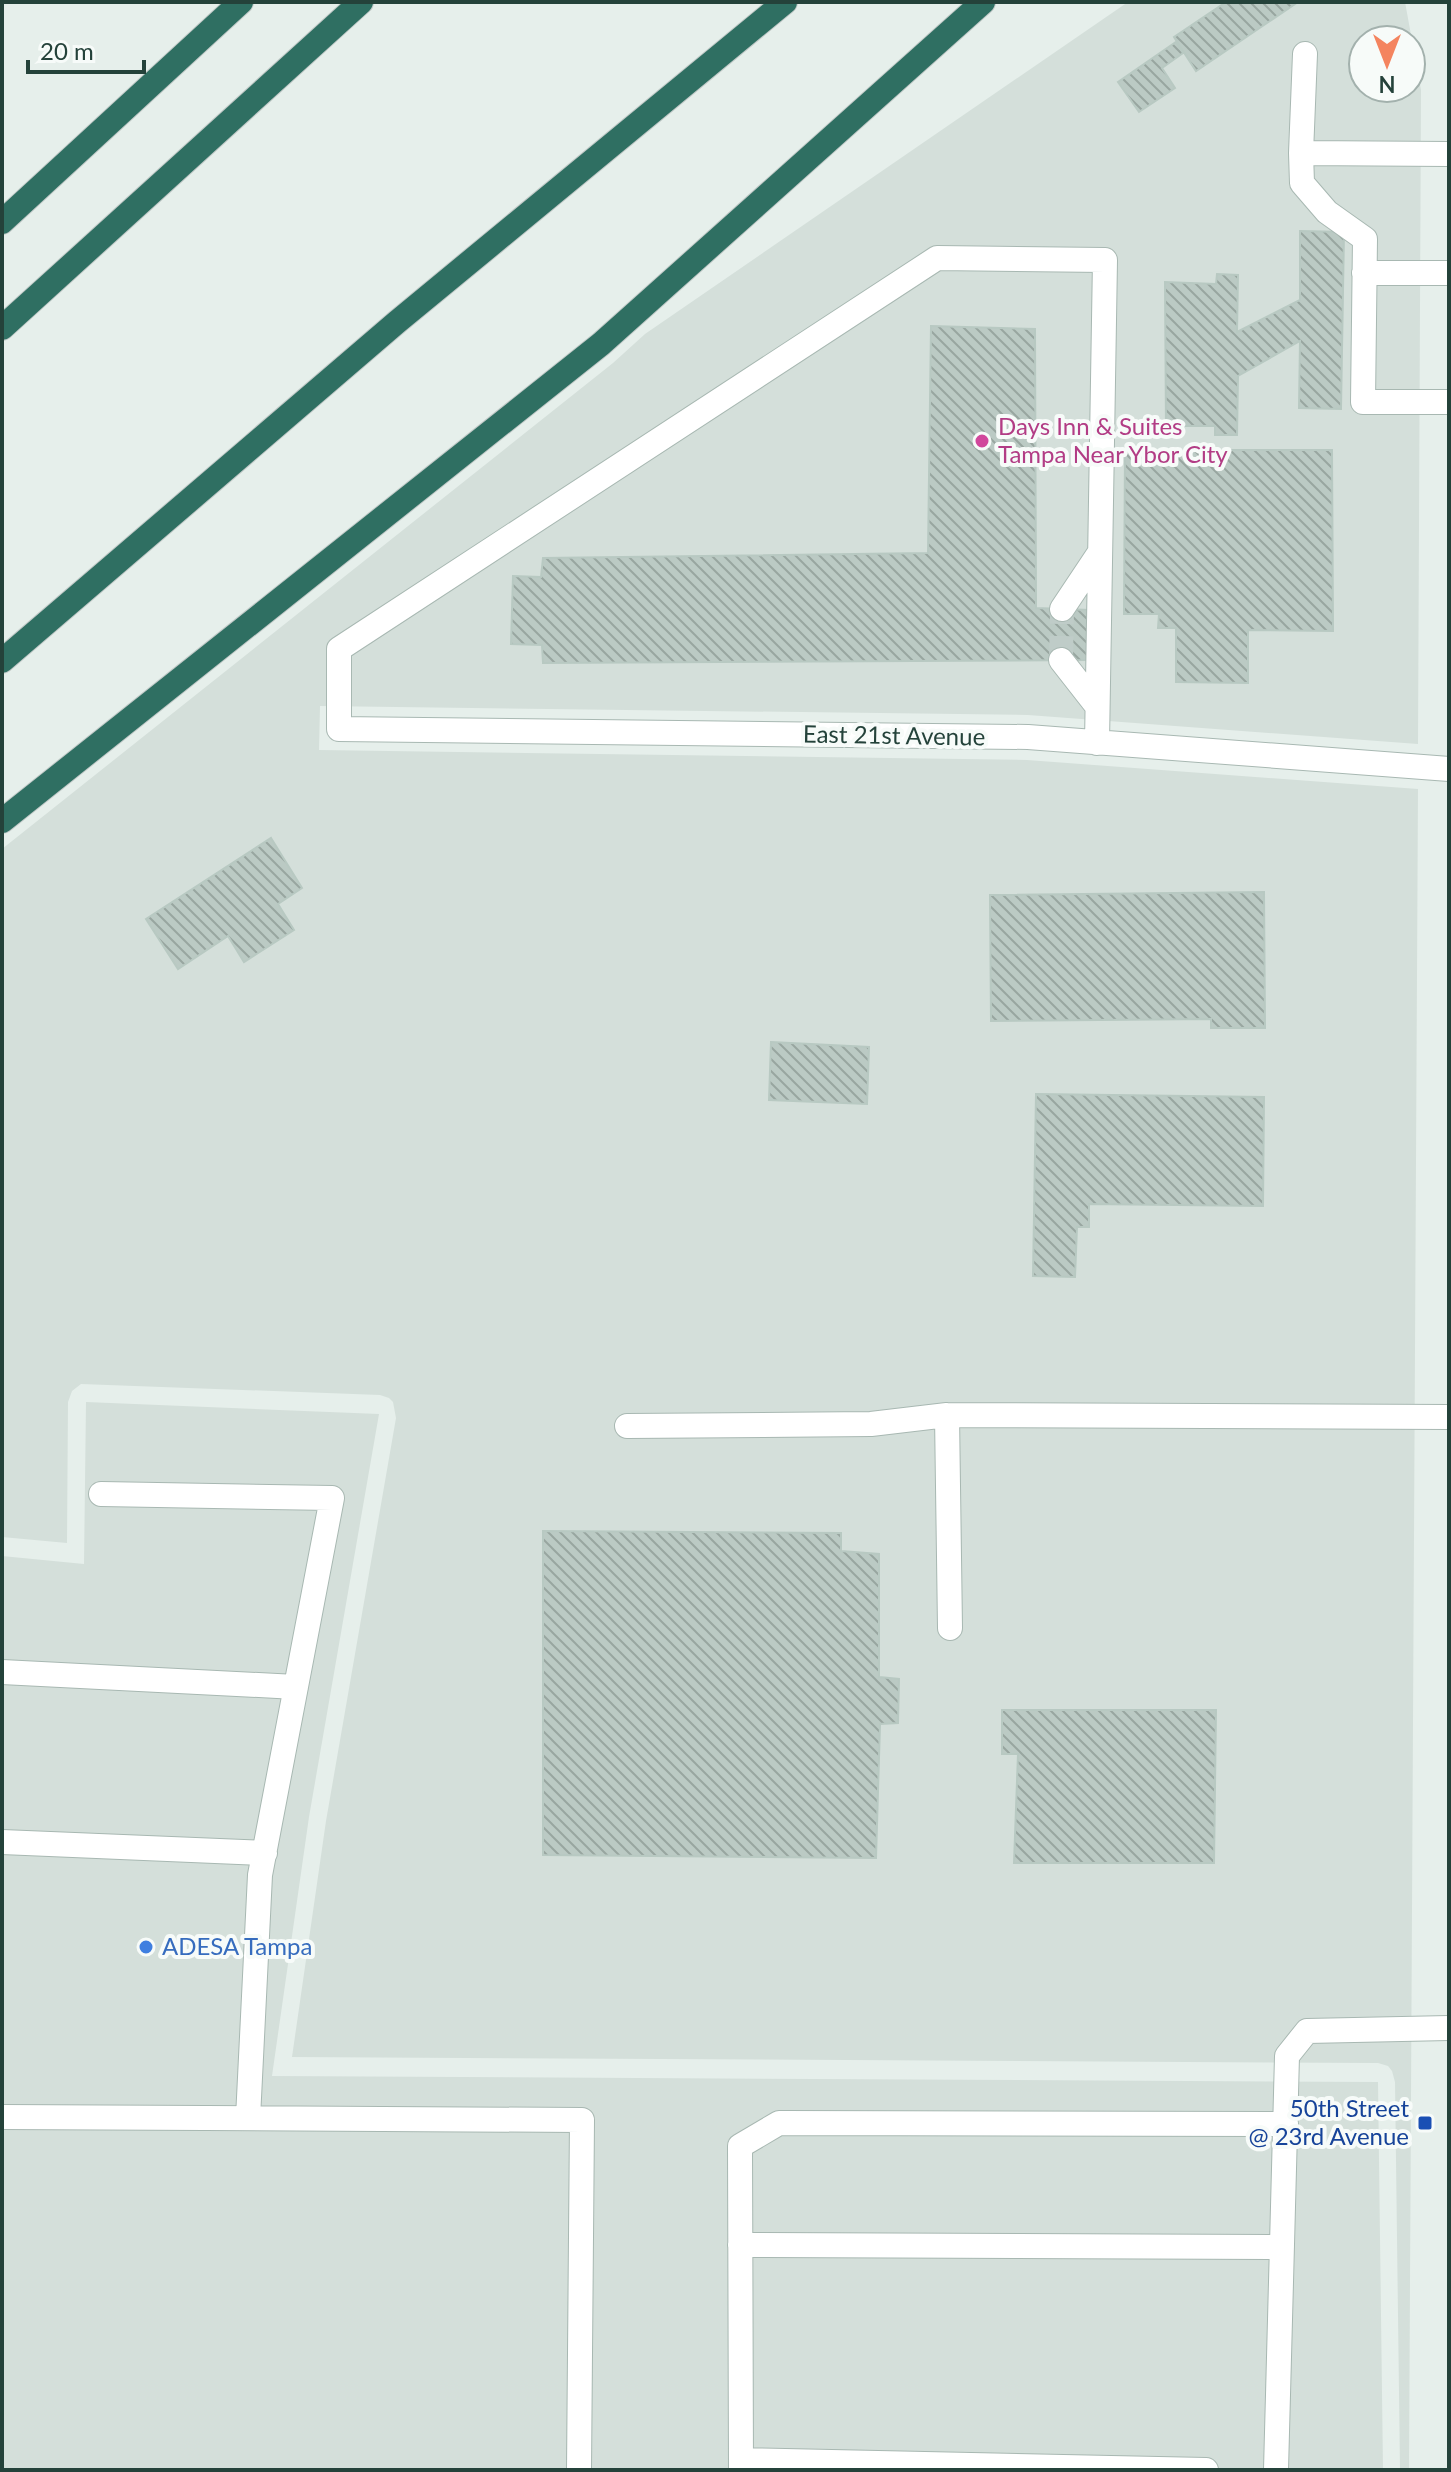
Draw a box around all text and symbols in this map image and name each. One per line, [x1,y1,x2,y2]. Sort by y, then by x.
scale bar [28,24,144,74]
north arrow [1347,24,1427,104]
text: 20 m [40,36,94,65]
text: N [1379,71,1395,98]
place label: Days Inn & Suites Tampa Near Ybor City [998,411,1228,468]
marker: Days Inn & Suites Tampa Near Ybor City [973,432,991,450]
street label: East 21st Avenue [803,718,985,751]
place label: ADESA Tampa [162,1931,312,1960]
marker: ADESA Tampa [137,1938,155,1956]
place label: 50th Street @ 23rd Avenue [1248,2093,1409,2150]
marker: 50th Street @ 23rd Avenue [1416,2114,1434,2132]

